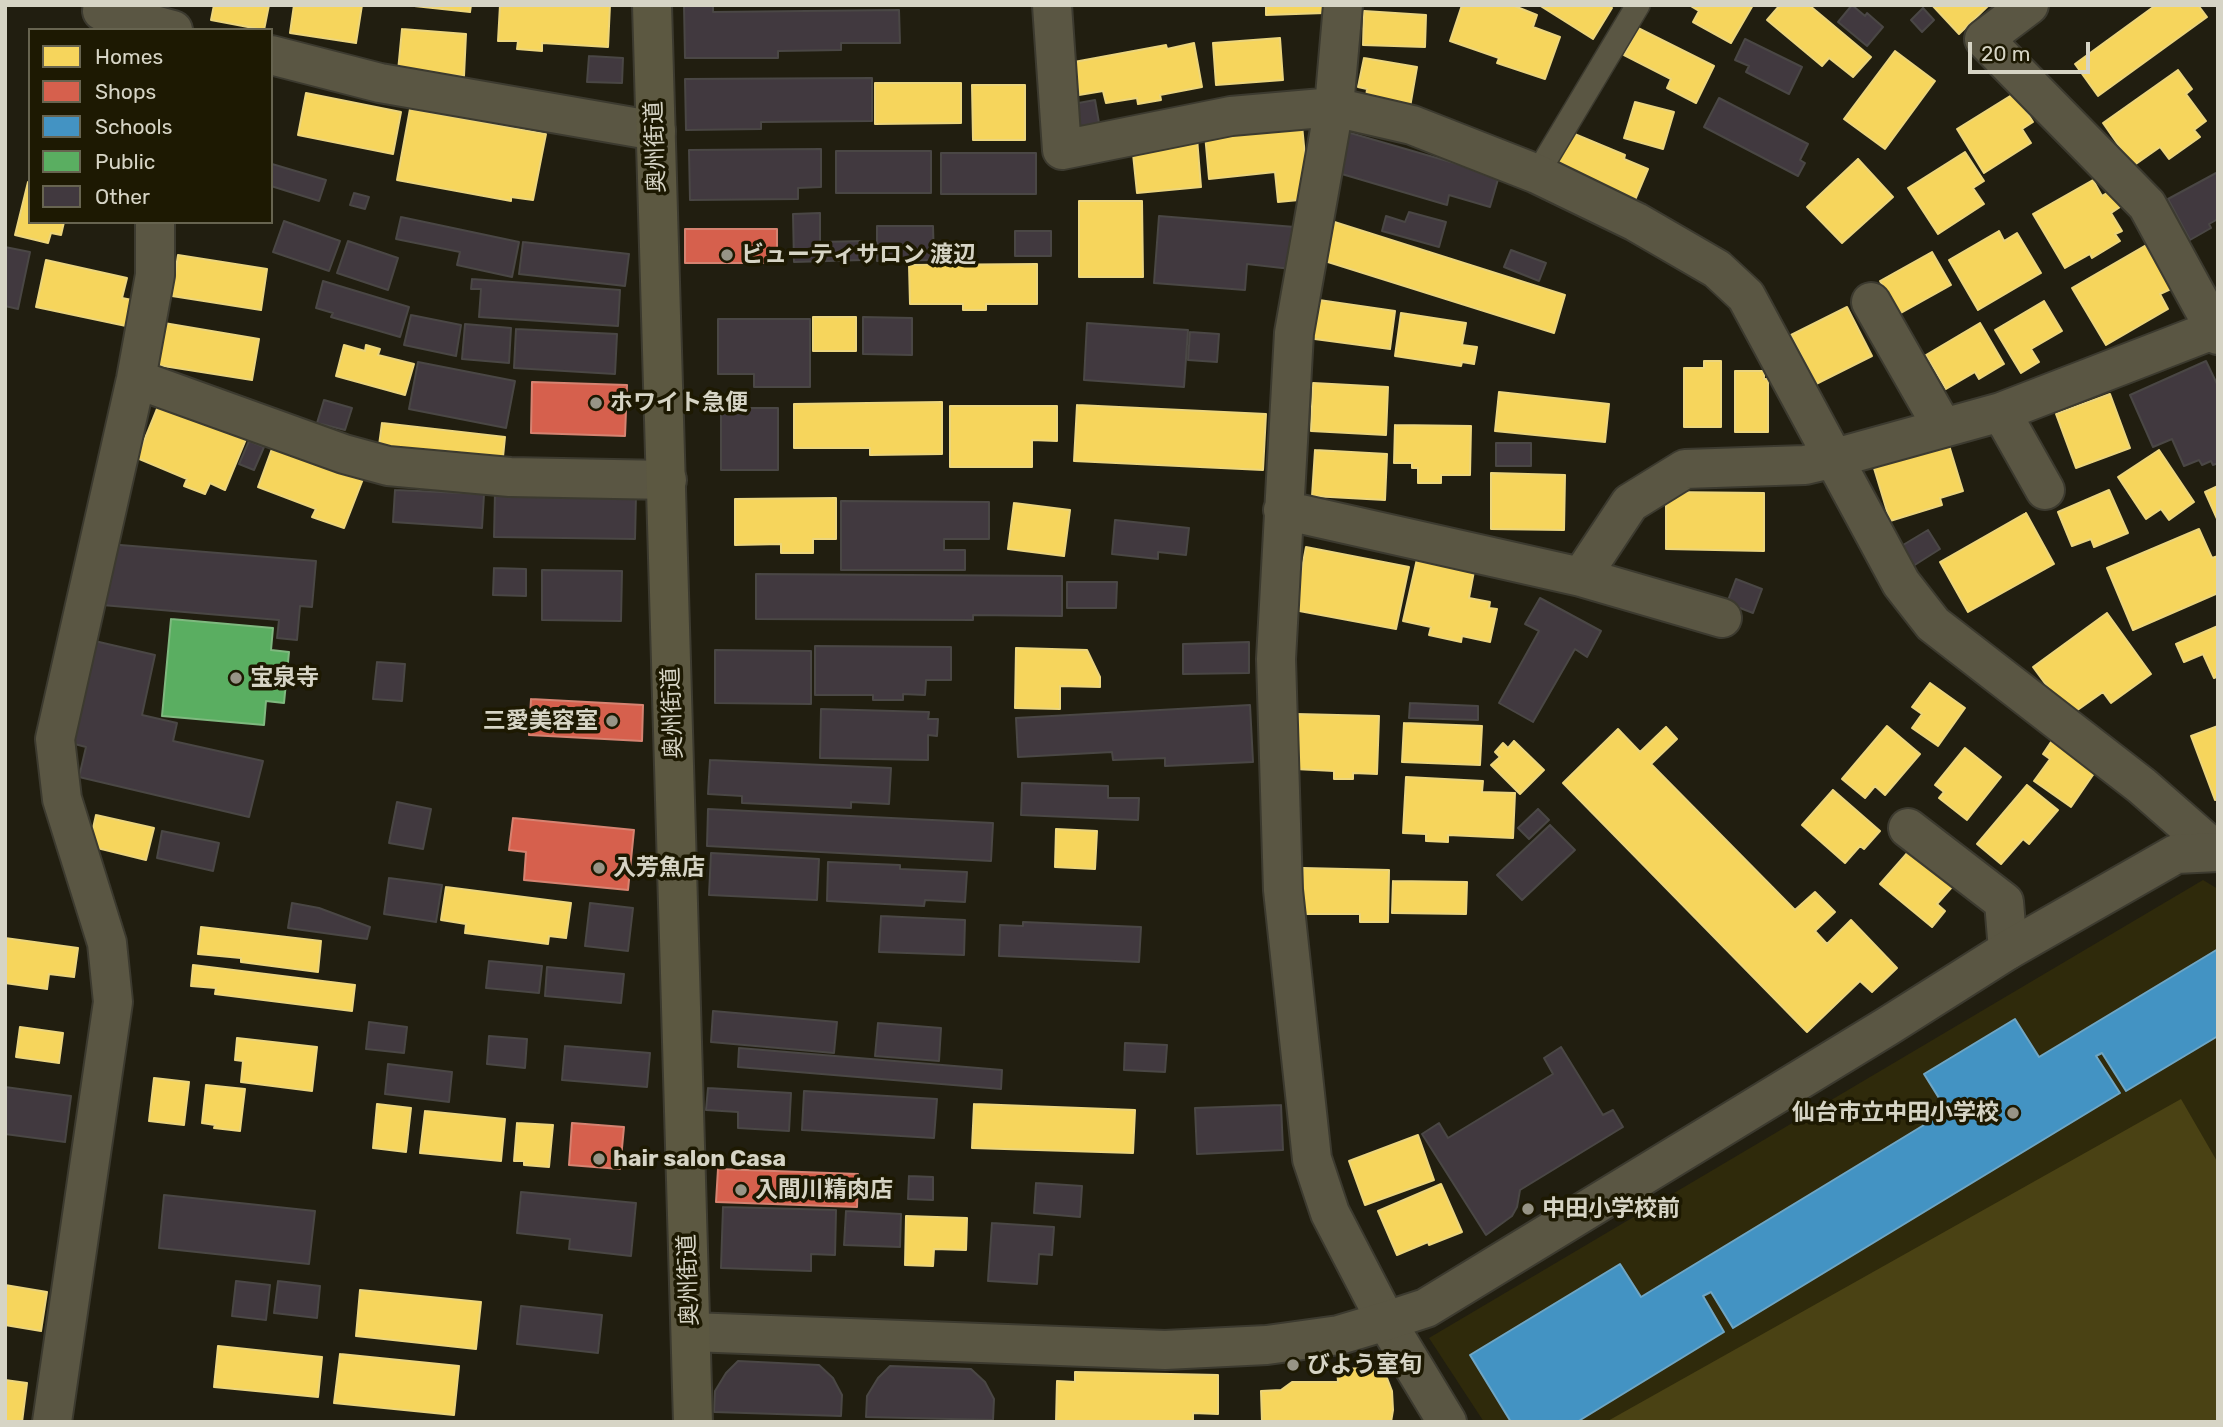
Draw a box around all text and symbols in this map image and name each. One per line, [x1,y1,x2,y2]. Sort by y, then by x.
legend [28,28,273,224]
scale bar [1971,28,2094,72]
text: 20 m [1981,41,2030,66]
text: Homes [95,44,163,69]
text: Shops [95,79,156,104]
street label: 奥州街道 [641,101,671,193]
text: Schools [95,114,172,139]
text: Public [95,149,155,174]
text: Other [95,184,150,209]
place label: ビューティサロン 渡辺 [741,241,976,269]
marker: ビューティサロン 渡辺 [719,247,735,263]
place label: ホワイト急便 [610,389,748,417]
marker: ホワイト急便 [588,395,604,411]
place label: 宝泉寺 [250,664,319,692]
street label: 奥州街道 [658,667,688,759]
marker: 宝泉寺 [228,670,244,686]
place label: 三愛美容室 [483,707,598,735]
marker: 三愛美容室 [604,713,620,729]
place label: 入芳魚店 [613,854,705,882]
marker: 入芳魚店 [591,860,607,876]
place label: 仙台市立中田小学校 [1792,1099,1999,1127]
marker: 仙台市立中田小学校 [2005,1105,2021,1121]
place label: hair salon Casa [613,1145,786,1173]
marker: hair salon Casa [591,1151,607,1167]
place label: 入間川精肉店 [755,1176,893,1204]
marker: 入間川精肉店 [733,1182,749,1198]
place label: 中田小学校前 [1542,1195,1680,1223]
marker: 中田小学校前 [1520,1201,1536,1217]
street label: 奥州街道 [674,1234,704,1326]
place label: びよう室旬 [1307,1351,1422,1379]
marker: びよう室旬 [1285,1357,1301,1373]

